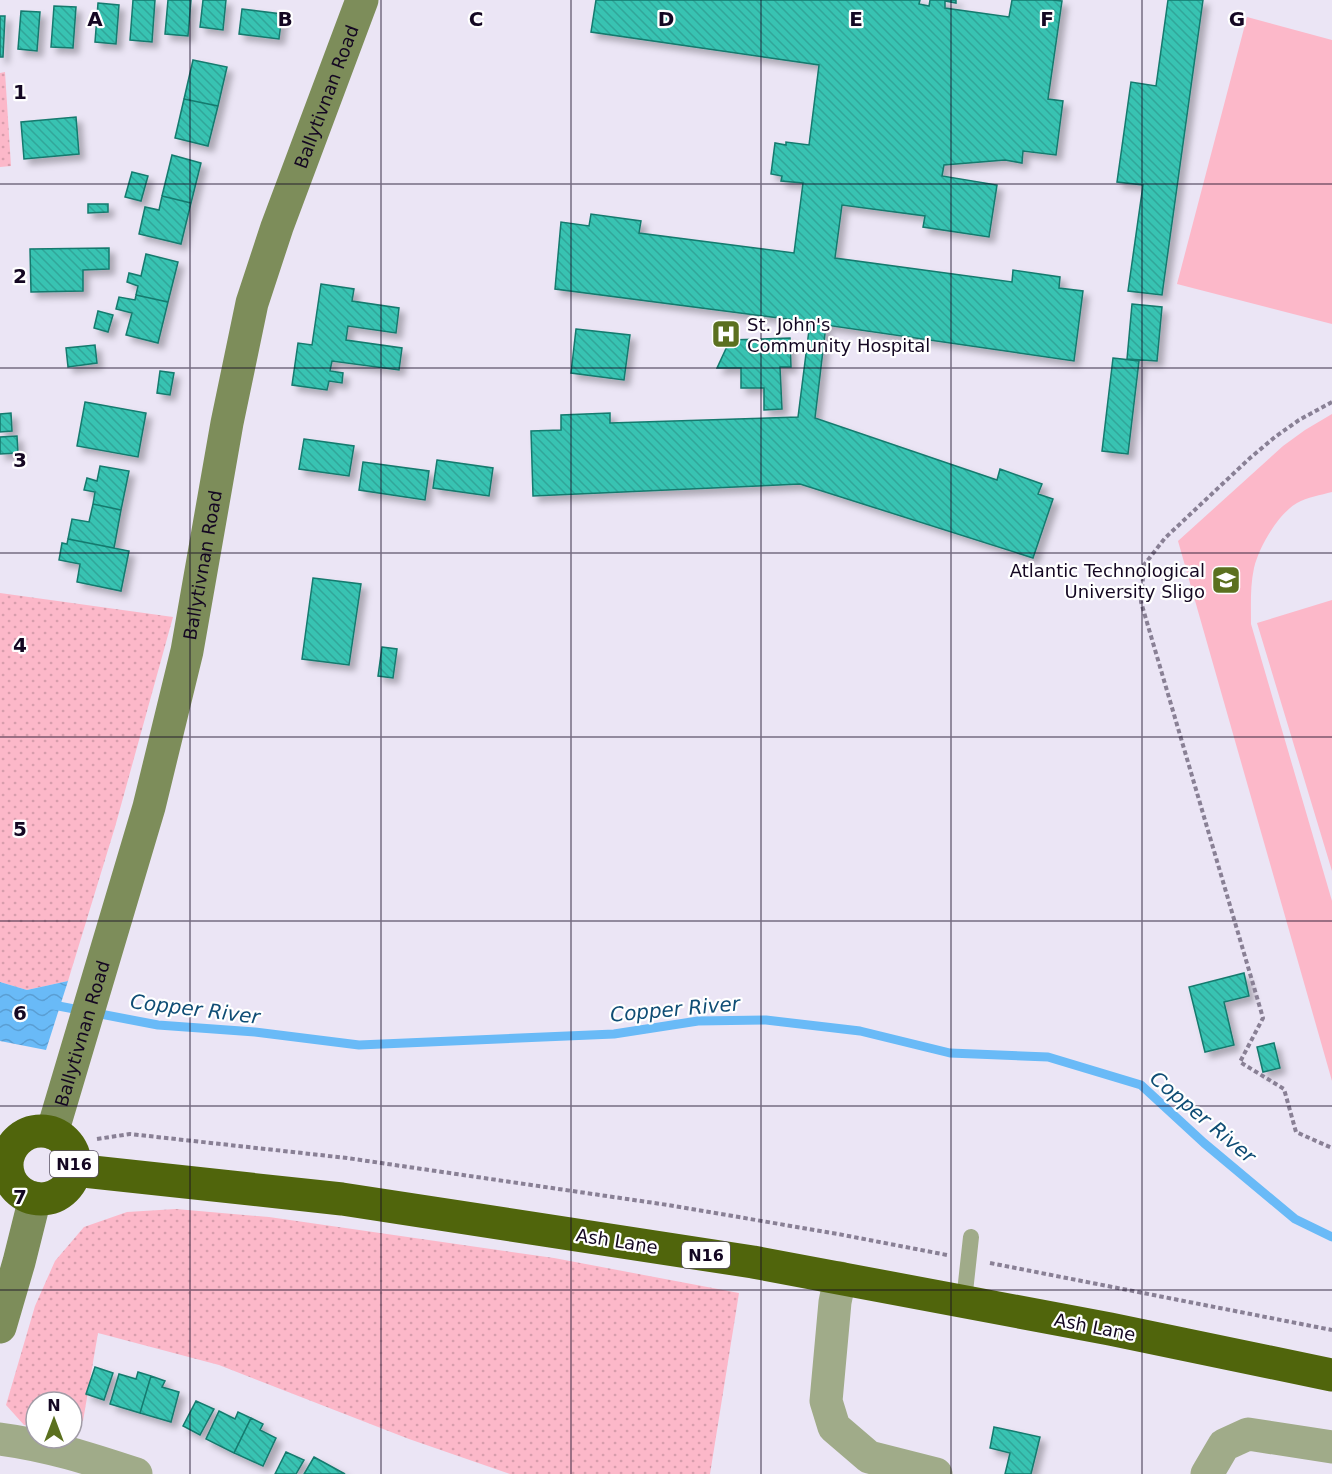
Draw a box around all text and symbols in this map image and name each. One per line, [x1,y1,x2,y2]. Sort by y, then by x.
text: A [87,7,103,31]
text: B [277,7,293,31]
text: C [469,7,483,31]
text: D [658,7,674,31]
text: E [849,7,863,31]
text: F [1040,7,1054,31]
text: G [1229,7,1245,31]
street label: Ballytivnan Road [289,22,362,171]
text: 1 [13,80,27,104]
text: 2 [13,264,27,288]
place label: St. John's Community Hospital [747,314,930,356]
hospital icon: St. John's Community Hospital [710,318,742,350]
text: 3 [13,448,27,472]
street label: Ballytivnan Road [179,489,226,641]
place label: Atlantic Technological University Sligo [1010,560,1205,602]
school or university icon: Atlantic Technological University Sligo [1210,564,1242,596]
text: 4 [13,633,27,657]
text: 5 [13,817,27,841]
street label: Ballytivnan Road [50,958,113,1109]
water label: Copper River [129,989,263,1029]
water label: Copper River [609,991,743,1027]
text: 6 [13,1001,27,1025]
water label: Copper River [1145,1066,1262,1169]
road number: N16 [50,1151,98,1177]
text: 7 [13,1185,27,1209]
street label: Ash Lane [575,1224,659,1258]
road number: N16 [682,1242,730,1268]
street label: Ash Lane [1053,1309,1137,1345]
north arrow [24,1390,84,1450]
text: N [47,1396,61,1415]

